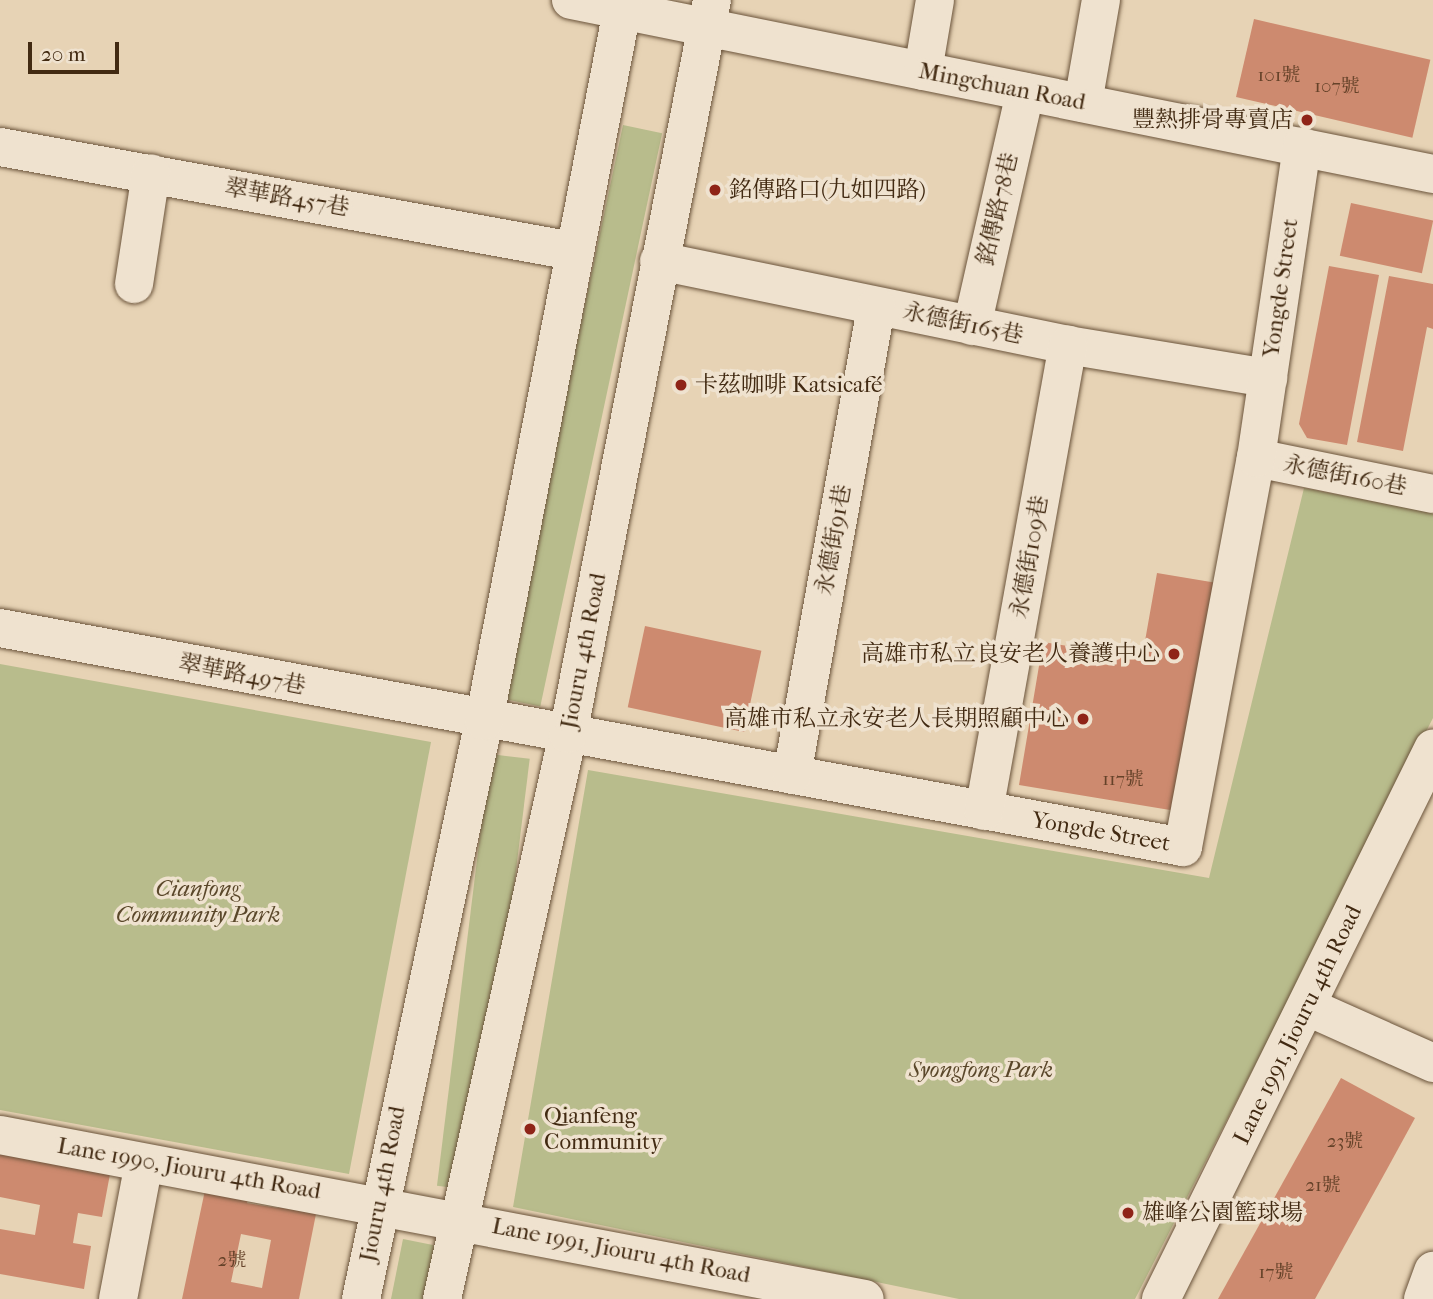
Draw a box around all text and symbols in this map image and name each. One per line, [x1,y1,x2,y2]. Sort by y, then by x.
scale bar [32,28,122,72]
text: 20 m [41,42,85,66]
street label: Mingchuan Road [916,57,1088,117]
house number: 101號 [1258,65,1300,87]
house number: 107號 [1314,76,1360,98]
place label: 豐熱排骨專賣店 [1132,106,1293,134]
marker: 豐熱排骨專賣店 [1299,112,1315,128]
street label: 銘傳路78巷 [972,150,1024,268]
street label: 翠華路457巷 [223,173,351,223]
place label: 銘傳路口(九如四路) [729,176,926,204]
marker: 銘傳路口(九如四路) [707,182,723,198]
street label: Yongde Street [1258,217,1304,359]
street label: 永德街165巷 [900,298,1026,350]
place label: 卡茲咖啡 Katsicafé [695,371,882,399]
marker: 卡茲咖啡 Katsicafé [673,377,689,393]
street label: 永德街160巷 [1281,451,1409,501]
street label: 永德街91巷 [811,482,857,598]
street label: 永德街109巷 [1006,493,1054,621]
street label: Jiouru 4th Road [555,571,613,731]
place label: 高雄市私立良安老人養護中心 [861,640,1160,668]
marker: 高雄市私立良安老人養護中心 [1166,646,1182,662]
street label: 翠華路497巷 [176,649,308,701]
place label: 高雄市私立永安老人長期照顧中心 [724,705,1069,733]
marker: 高雄市私立永安老人長期照顧中心 [1075,711,1091,727]
house number: 117號 [1102,769,1144,791]
street label: Yongde Street [1030,806,1172,858]
park label: Cianfong Community Park [116,875,280,929]
street label: Lane 1991, Jiouru 4th Road [1228,901,1368,1149]
park label: Syongfong Park [909,1056,1053,1084]
place label: Qianfeng Community [544,1102,663,1156]
street label: Jiouru 4th Road [354,1104,412,1264]
marker: Qianfeng Community [522,1121,538,1137]
house number: 23號 [1327,1131,1363,1153]
street label: Lane 1990, Jiouru 4th Road [55,1132,323,1206]
house number: 21號 [1305,1175,1341,1197]
place label: 雄峰公園籃球場 [1142,1199,1303,1227]
marker: 雄峰公園籃球場 [1120,1205,1136,1221]
street label: Lane 1991, Jiouru 4th Road [490,1212,752,1290]
house number: 2號 [218,1250,246,1272]
house number: 17號 [1259,1262,1293,1284]

